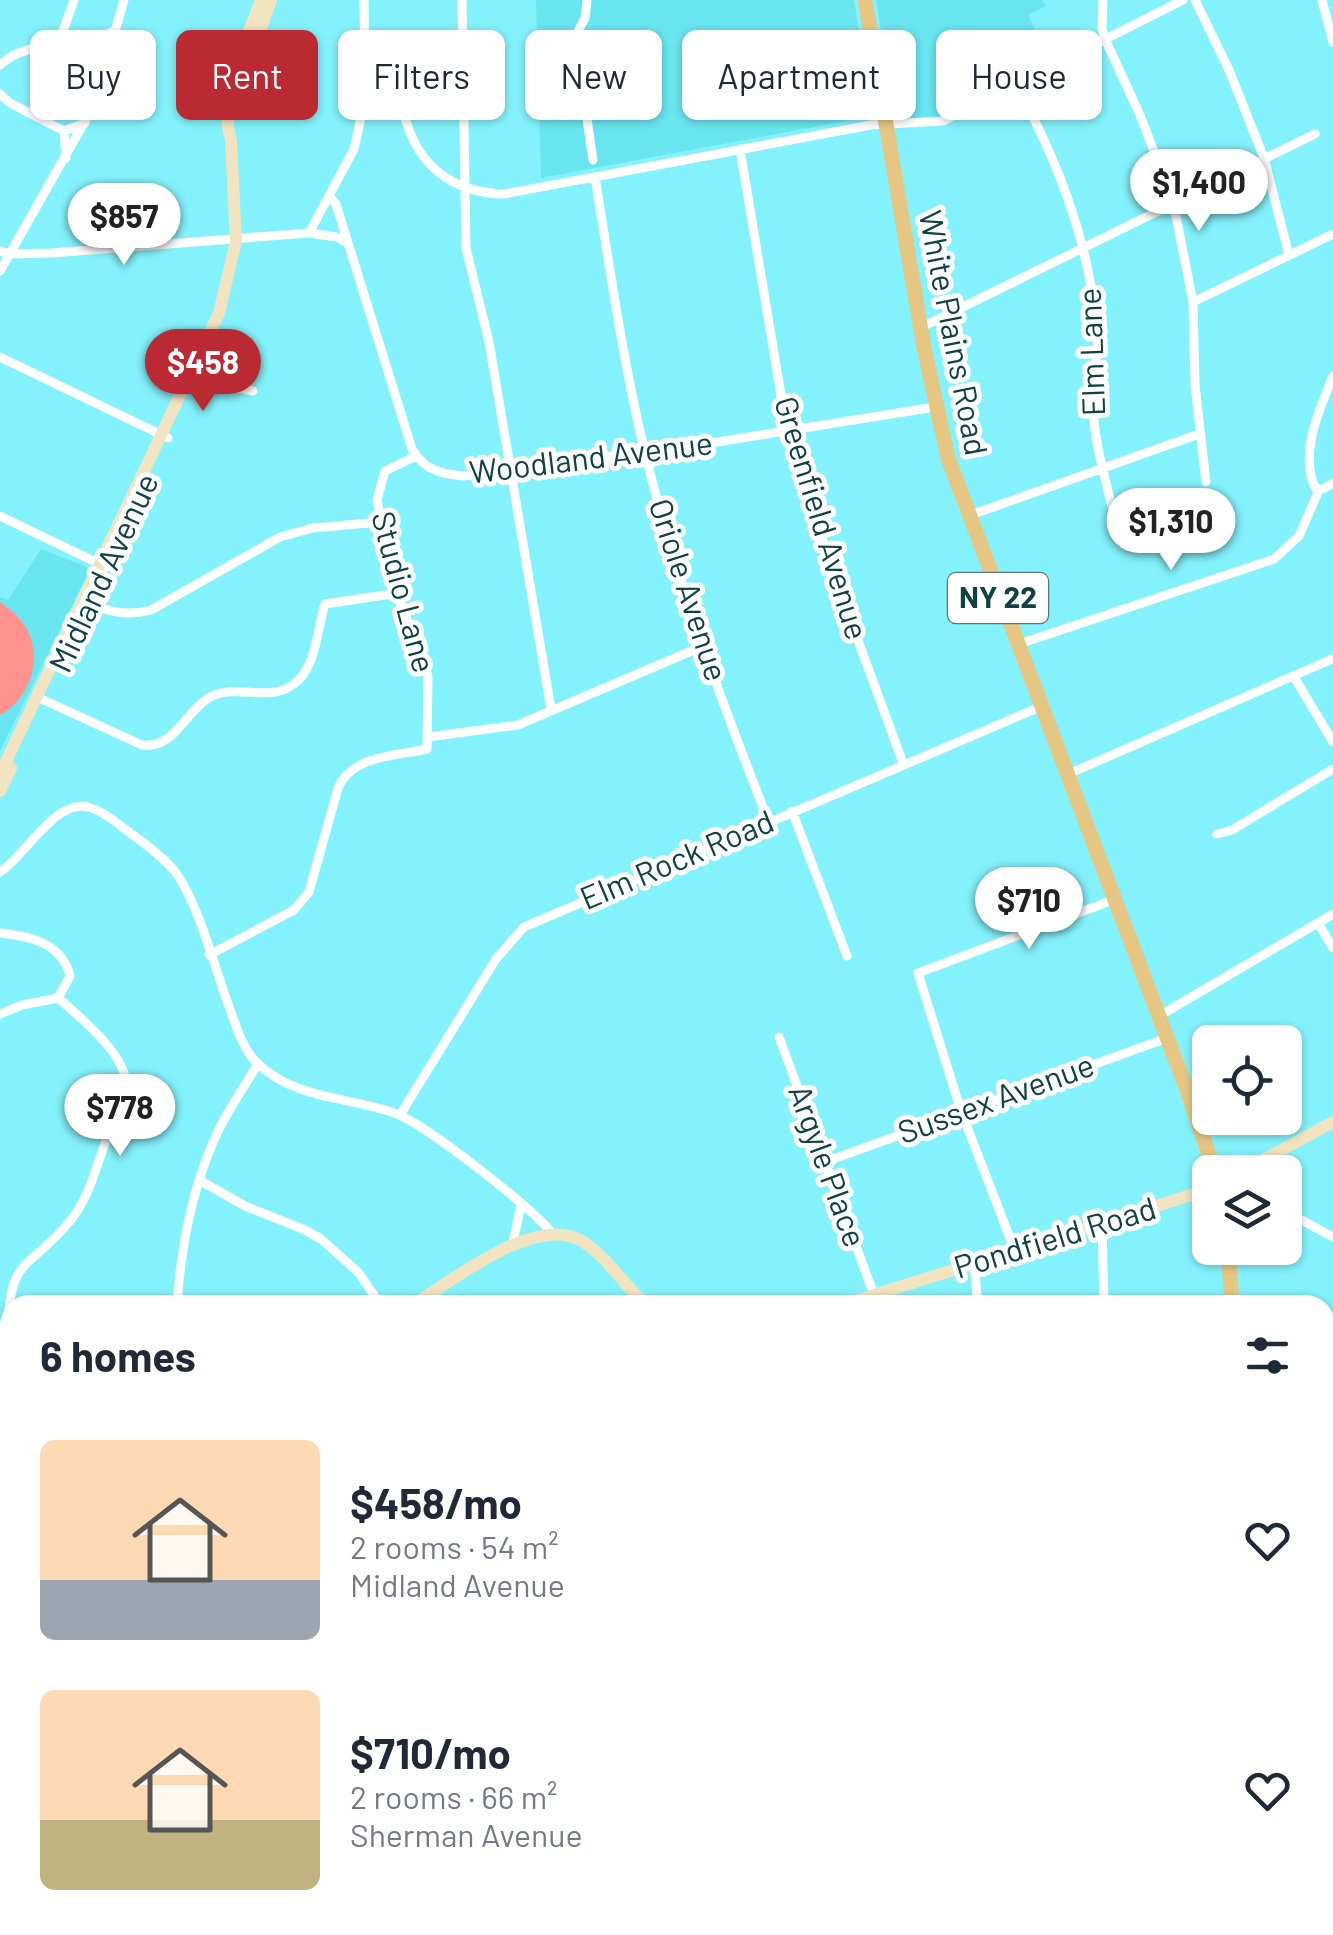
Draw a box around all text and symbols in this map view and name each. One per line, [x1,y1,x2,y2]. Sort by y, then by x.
chip: Buy [30,30,156,120]
chip: Rent [176,30,318,120]
chip: Filters [338,30,505,120]
chip: New [525,30,662,120]
chip: Apartment [682,30,916,120]
chip: House [936,30,1102,120]
pin: $1,400 [1118,149,1280,234]
text: $1,400 [1152,162,1246,200]
pin: $857 [65,183,183,268]
text: $857 [90,196,158,234]
street label: White Plains Road [913,207,997,458]
street label: Elm Lane [1069,287,1111,417]
pin: $458 [144,329,262,414]
text: $458 [167,342,239,380]
street label: Greenfield Avenue [768,391,878,643]
street label: Woodland Avenue [467,422,715,490]
street label: Midland Avenue [40,467,165,678]
pin: $1,310 [1090,488,1252,573]
street label: Oriole Avenue [643,493,737,685]
text: $1,310 [1129,501,1213,539]
street label: Studio Lane [365,507,445,676]
road number: NY 22 [948,573,1048,623]
street label: Elm Rock Road [574,800,779,916]
pin: $710 [970,867,1088,952]
text: $710 [997,880,1061,918]
map controls [1192,1025,1302,1265]
button: locate [1192,1025,1302,1135]
street label: Sussex Avenue [892,1044,1099,1150]
pin: $778 [61,1074,179,1159]
street label: Argyle Place [782,1079,876,1252]
text: $778 [86,1087,154,1125]
button: layers [1192,1155,1302,1265]
street label: Pondfield Road [949,1187,1160,1285]
icon: filters [1240,1328,1295,1383]
text: 6 homes [40,1330,196,1380]
text: $458/mo [350,1477,522,1527]
icon: home [120,1480,240,1600]
icon: heart [1240,1513,1295,1568]
text: 2 rooms · 54 m² [350,1527,559,1565]
text: Midland Avenue [350,1565,565,1603]
text: $710/mo [350,1727,511,1777]
icon: home [120,1730,240,1850]
icon: heart [1240,1763,1295,1818]
text: 2 rooms · 66 m² [350,1777,558,1815]
text: Sherman Avenue [350,1815,583,1853]

